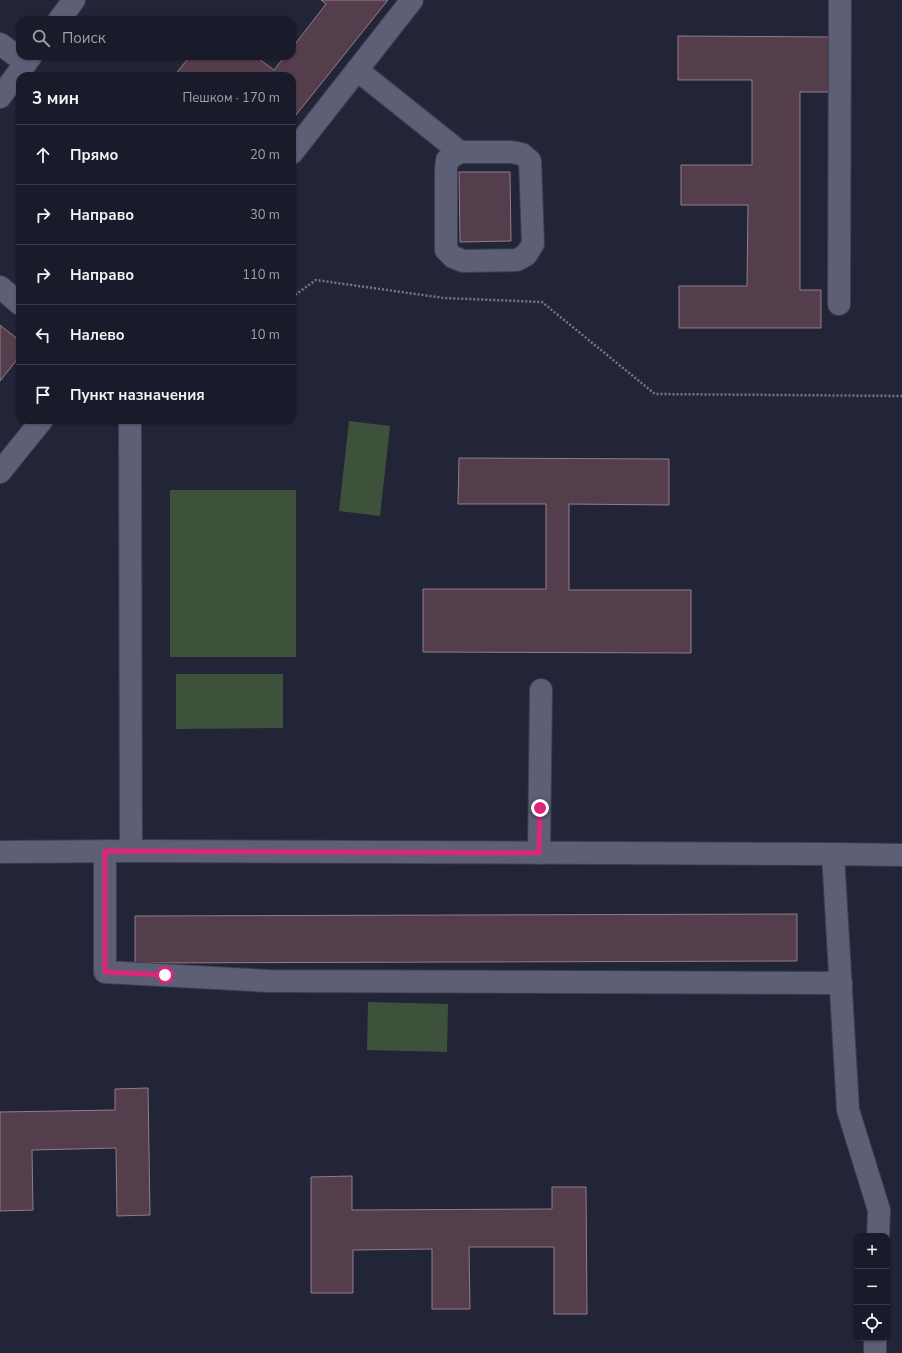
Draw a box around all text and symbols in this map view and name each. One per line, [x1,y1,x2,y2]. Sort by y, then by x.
search box [16,16,296,60]
icon: search [30,27,52,49]
text: Поиск [62,28,106,48]
text: 3 мин [32,87,79,110]
text: Пешком · 170 m [182,89,280,107]
icon: ahead [32,144,54,166]
text: Прямо [70,145,118,165]
text: 20 m [250,146,280,164]
icon: right [32,204,54,226]
text: Направо [70,205,134,225]
text: 30 m [250,206,280,224]
icon: right [32,264,54,286]
text: Направо [70,265,134,285]
text: 110 m [242,266,280,284]
icon: left [32,324,54,346]
text: Налево [70,325,125,345]
text: 10 m [250,326,280,344]
icon: arrive [32,384,54,406]
text: Пункт назначения [70,385,205,405]
route end [531,799,549,817]
route start [156,966,174,984]
map controls [854,1233,890,1341]
button: + [854,1233,890,1269]
button: − [854,1269,890,1305]
button: locate [854,1305,890,1341]

